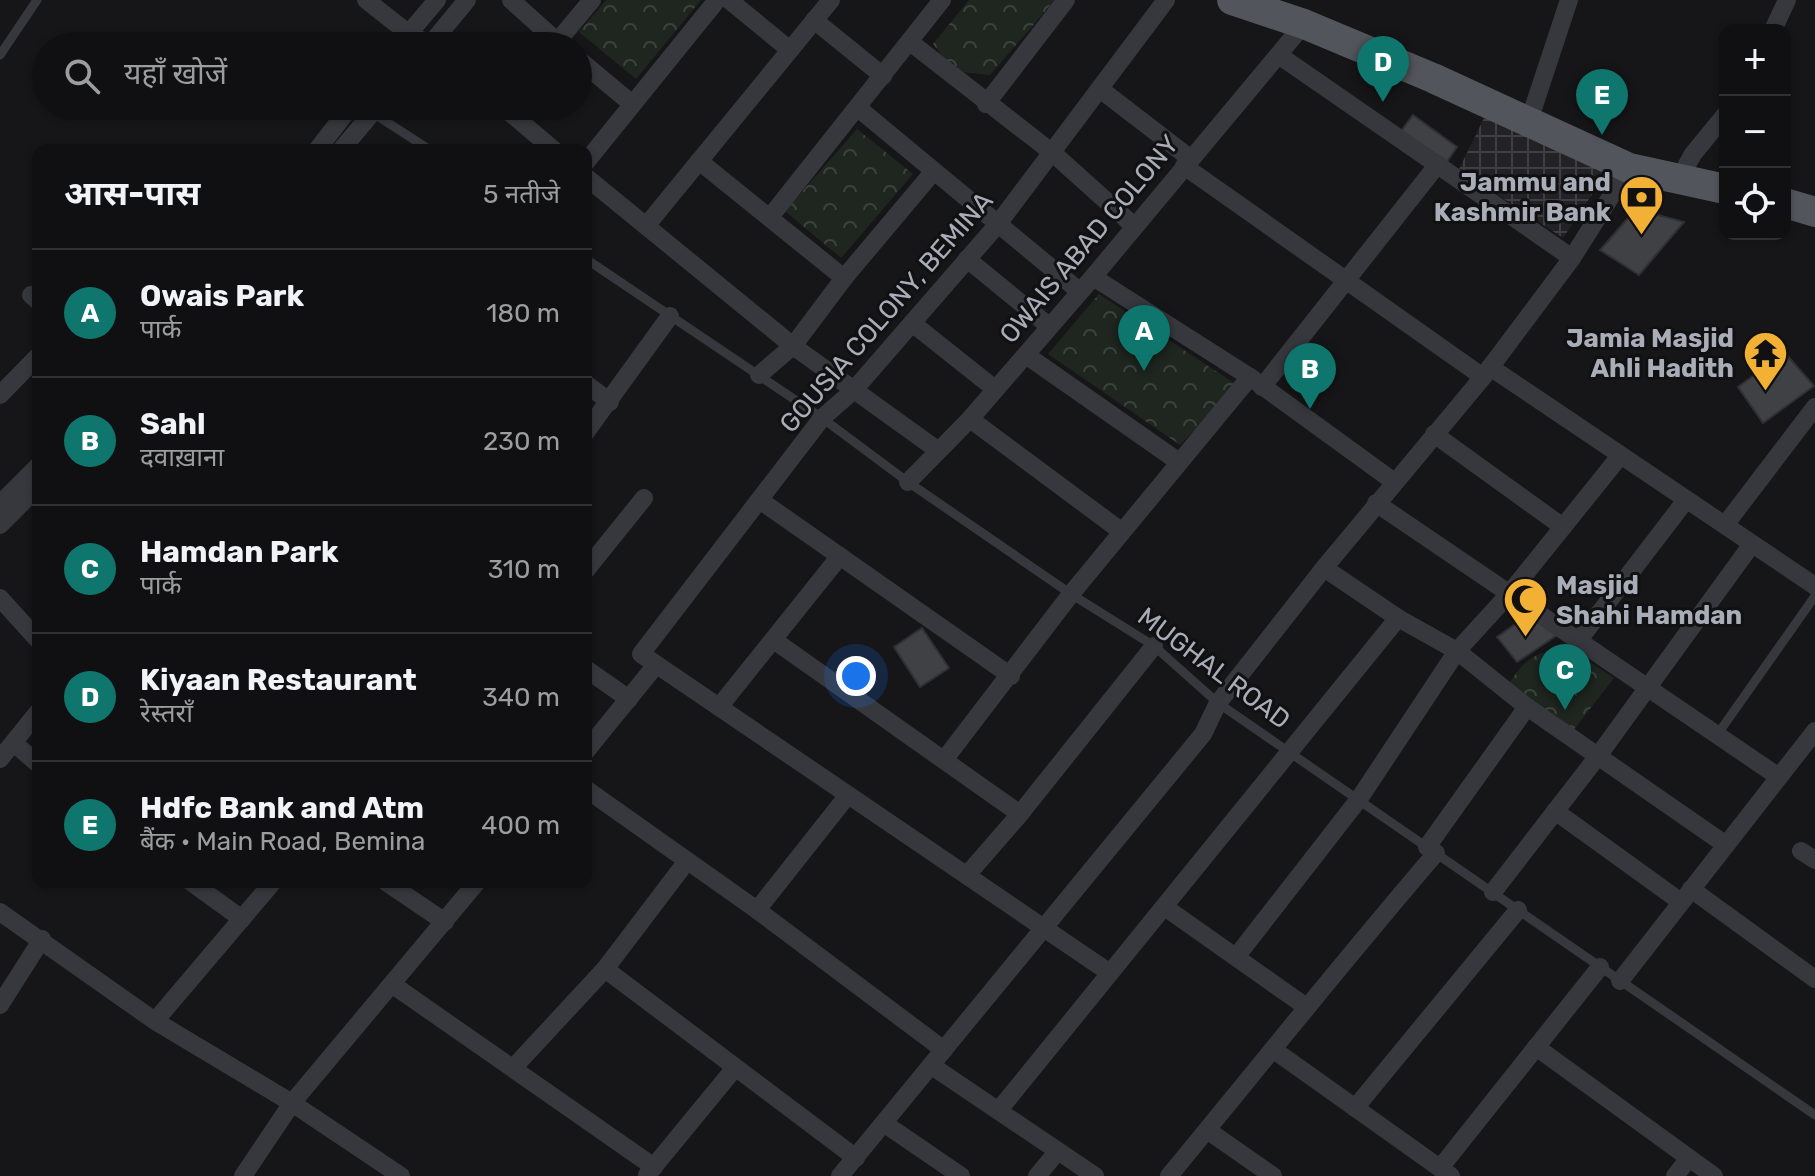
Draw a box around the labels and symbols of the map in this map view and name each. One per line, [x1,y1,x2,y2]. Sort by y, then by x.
pin: D [1357,36,1409,102]
pin: E [1576,69,1628,135]
street label: OWAIS ABAD COLONY [993,128,1185,350]
place label: Jammu and Kashmir Bank [1434,167,1612,228]
bank icon: Jammu and Kashmir Bank [1618,173,1666,236]
street label: GOUSIA COLONY, BEMINA [773,186,999,439]
pin: A [1118,305,1170,371]
place label: Jamia Masjid Ahli Hadith [1566,323,1734,384]
temple icon: Jamia Masjid Ahli Hadith [1741,329,1789,392]
pin: B [1284,343,1336,409]
place label: Masjid Shahi Hamdan [1556,570,1742,631]
mosque icon: Masjid Shahi Hamdan [1501,576,1549,639]
street label: MUGHAL ROAD [1131,601,1296,736]
pin: C [1539,644,1591,710]
your location [836,656,876,696]

